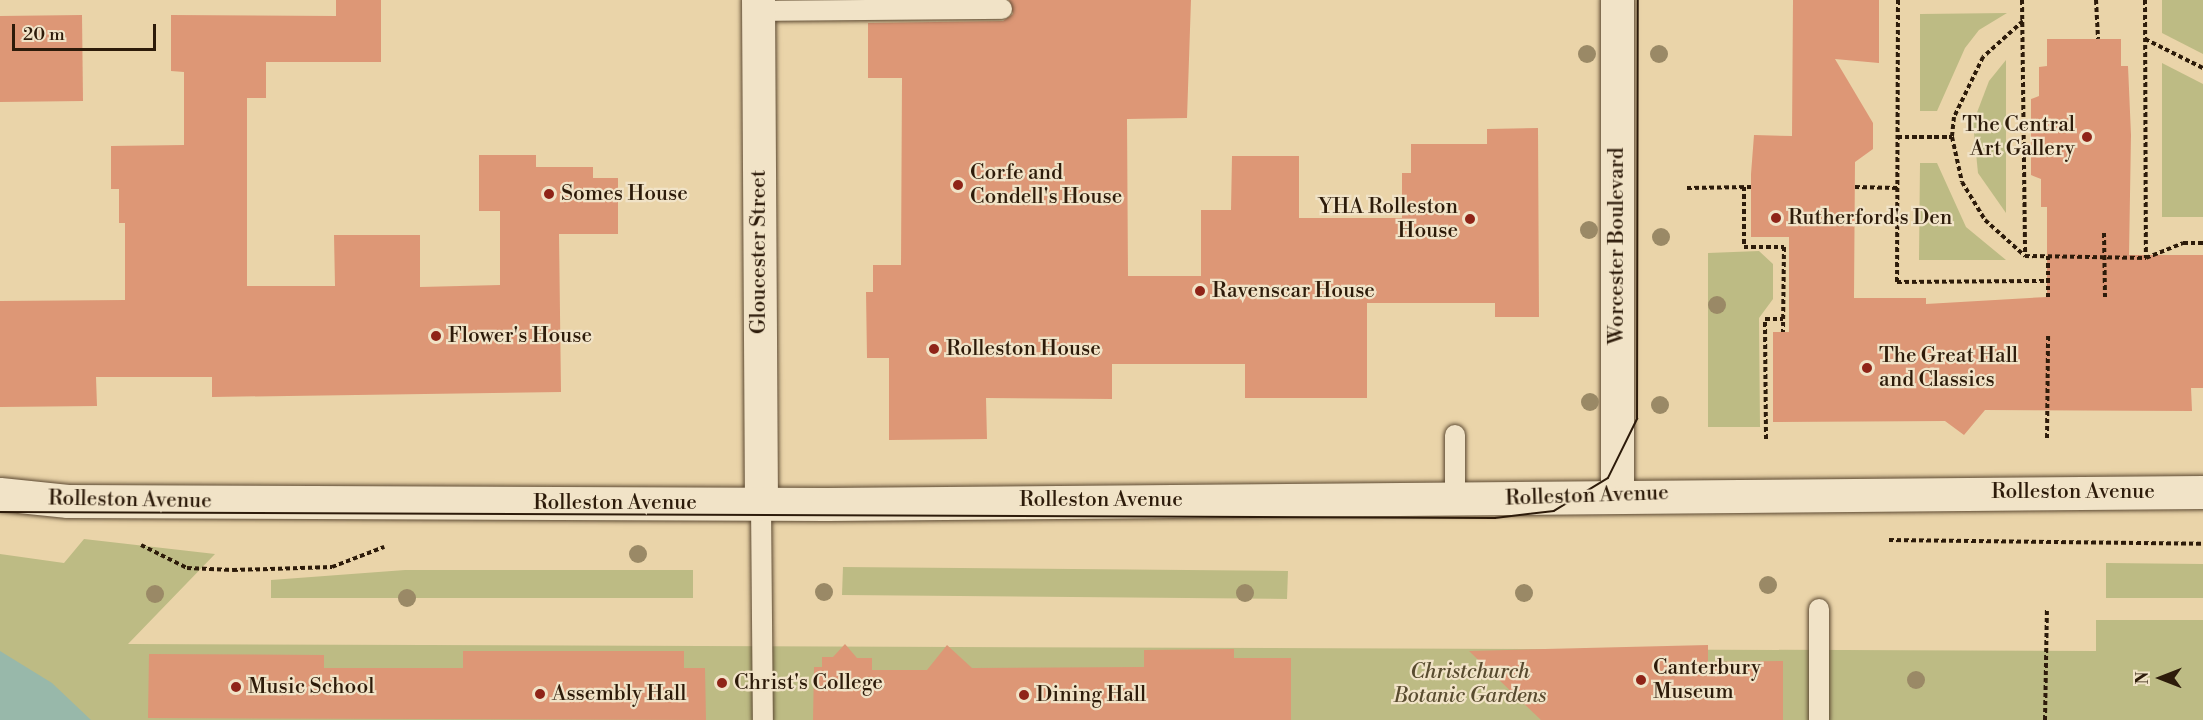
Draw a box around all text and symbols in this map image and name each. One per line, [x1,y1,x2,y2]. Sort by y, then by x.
scale bar [15,12,159,50]
text: 20 m [23,23,65,46]
place label: The Central Art Gallery [1962,112,2075,162]
marker: The Central Art Gallery [2080,130,2094,144]
street label: Worcester Boulevard [1604,147,1630,345]
place label: Corfe and Condell's House [970,160,1122,210]
street label: Gloucester Street [746,170,772,334]
marker: Corfe and Condell's House [951,178,965,192]
place label: Somes House [561,181,688,207]
marker: Somes House [542,187,556,201]
place label: YHA Rolleston House [1319,194,1458,244]
place label: Rutherford's Den [1788,205,1952,231]
marker: Rutherford's Den [1769,211,1783,225]
marker: YHA Rolleston House [1463,212,1477,226]
place label: Ravenscar House [1212,278,1375,304]
marker: Ravenscar House [1193,284,1207,298]
place label: Flower's House [448,323,592,349]
marker: Flower's House [429,329,443,343]
place label: Rolleston House [946,336,1101,362]
marker: Rolleston House [927,342,941,356]
place label: The Great Hall and Classics [1879,343,2018,393]
marker: The Great Hall and Classics [1860,361,1874,375]
street label: Rolleston Avenue [1991,479,2155,505]
street label: Rolleston Avenue [1505,481,1669,511]
street label: Rolleston Avenue [48,486,212,514]
street label: Rolleston Avenue [1019,487,1183,513]
street label: Rolleston Avenue [533,490,697,516]
north arrow [2131,648,2191,708]
place label: Canterbury Museum [1653,655,1761,705]
park label: Christchurch Botanic Gardens [1394,659,1546,709]
place label: Christ's College [734,670,883,696]
text: N [2133,672,2153,684]
marker: Canterbury Museum [1634,673,1648,687]
place label: Music School [248,674,374,700]
marker: Christ's College [715,676,729,690]
marker: Music School [229,680,243,694]
place label: Assembly Hall [552,681,686,707]
place label: Dining Hall [1036,682,1146,708]
marker: Assembly Hall [533,687,547,701]
marker: Dining Hall [1017,688,1031,702]

